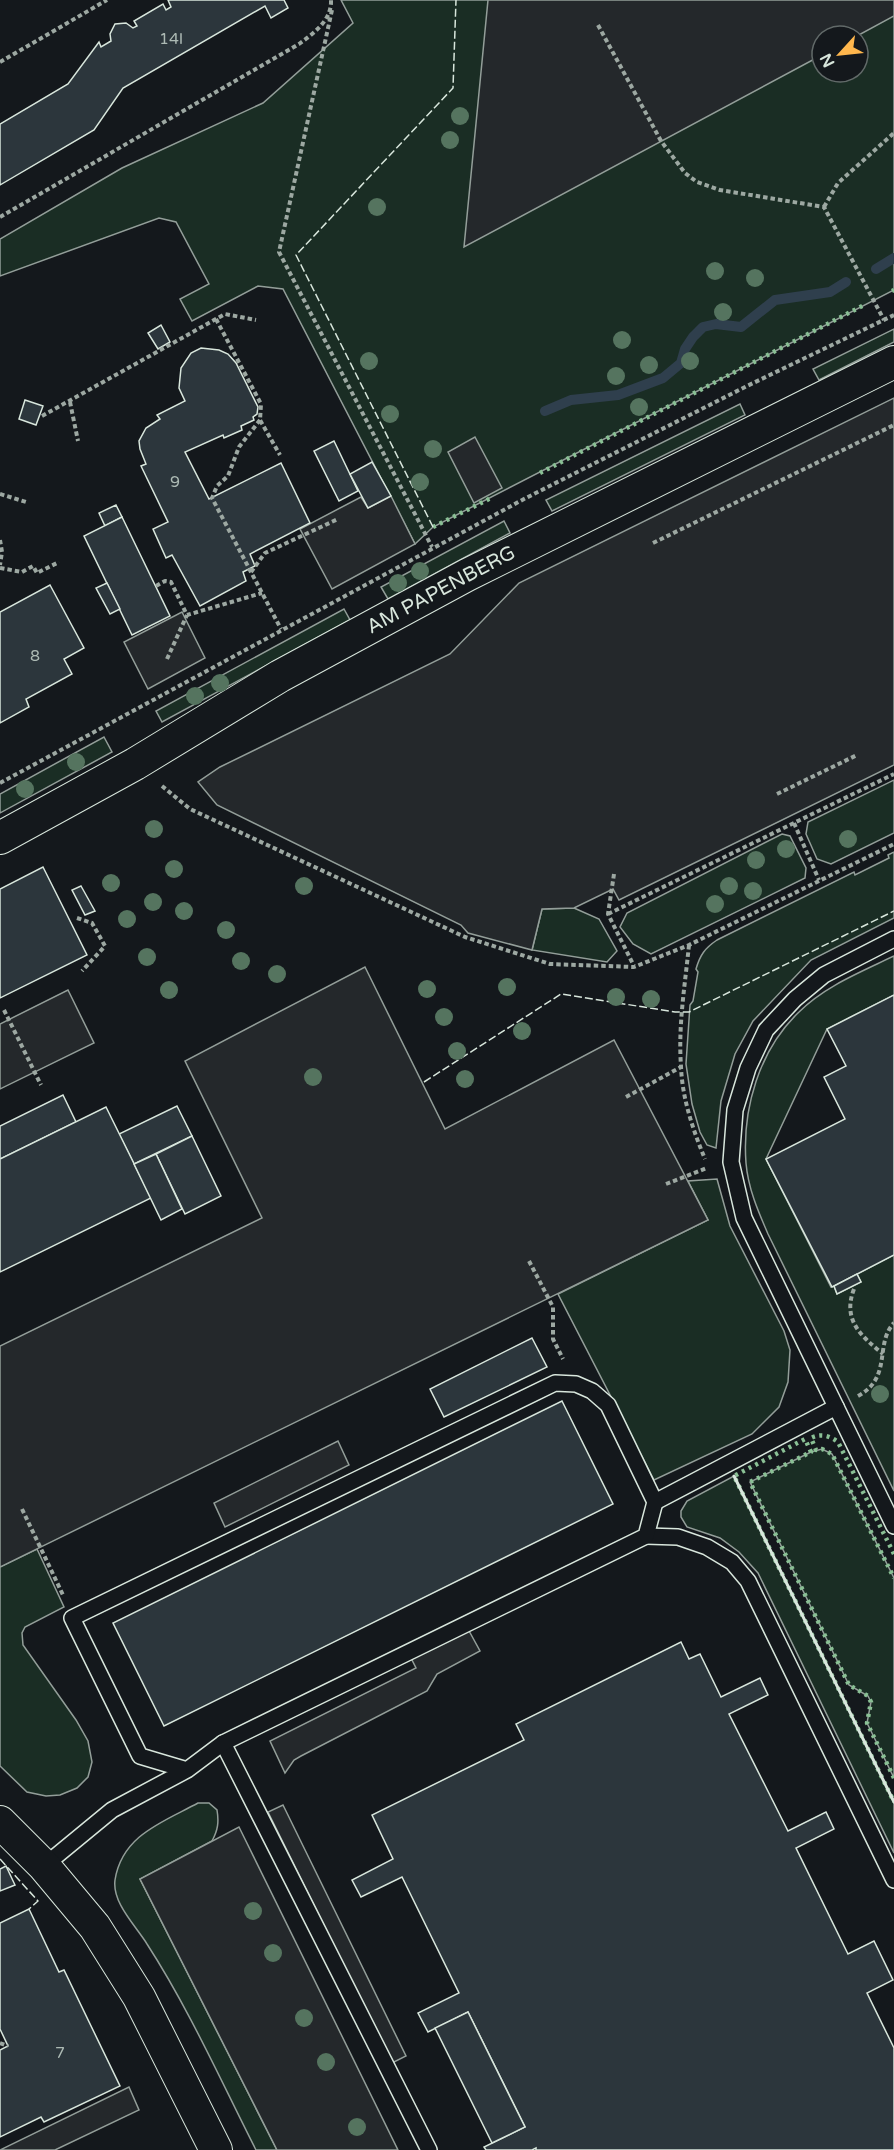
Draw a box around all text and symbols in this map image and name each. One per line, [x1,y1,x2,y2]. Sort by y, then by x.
north arrow [810,24,870,84]
house number: 14l [159,29,183,49]
text: N [816,50,839,71]
house number: 9 [170,472,180,492]
street label: AM PAPENBERG [362,541,520,639]
house number: 8 [30,646,40,666]
house number: 7 [55,2043,65,2063]

